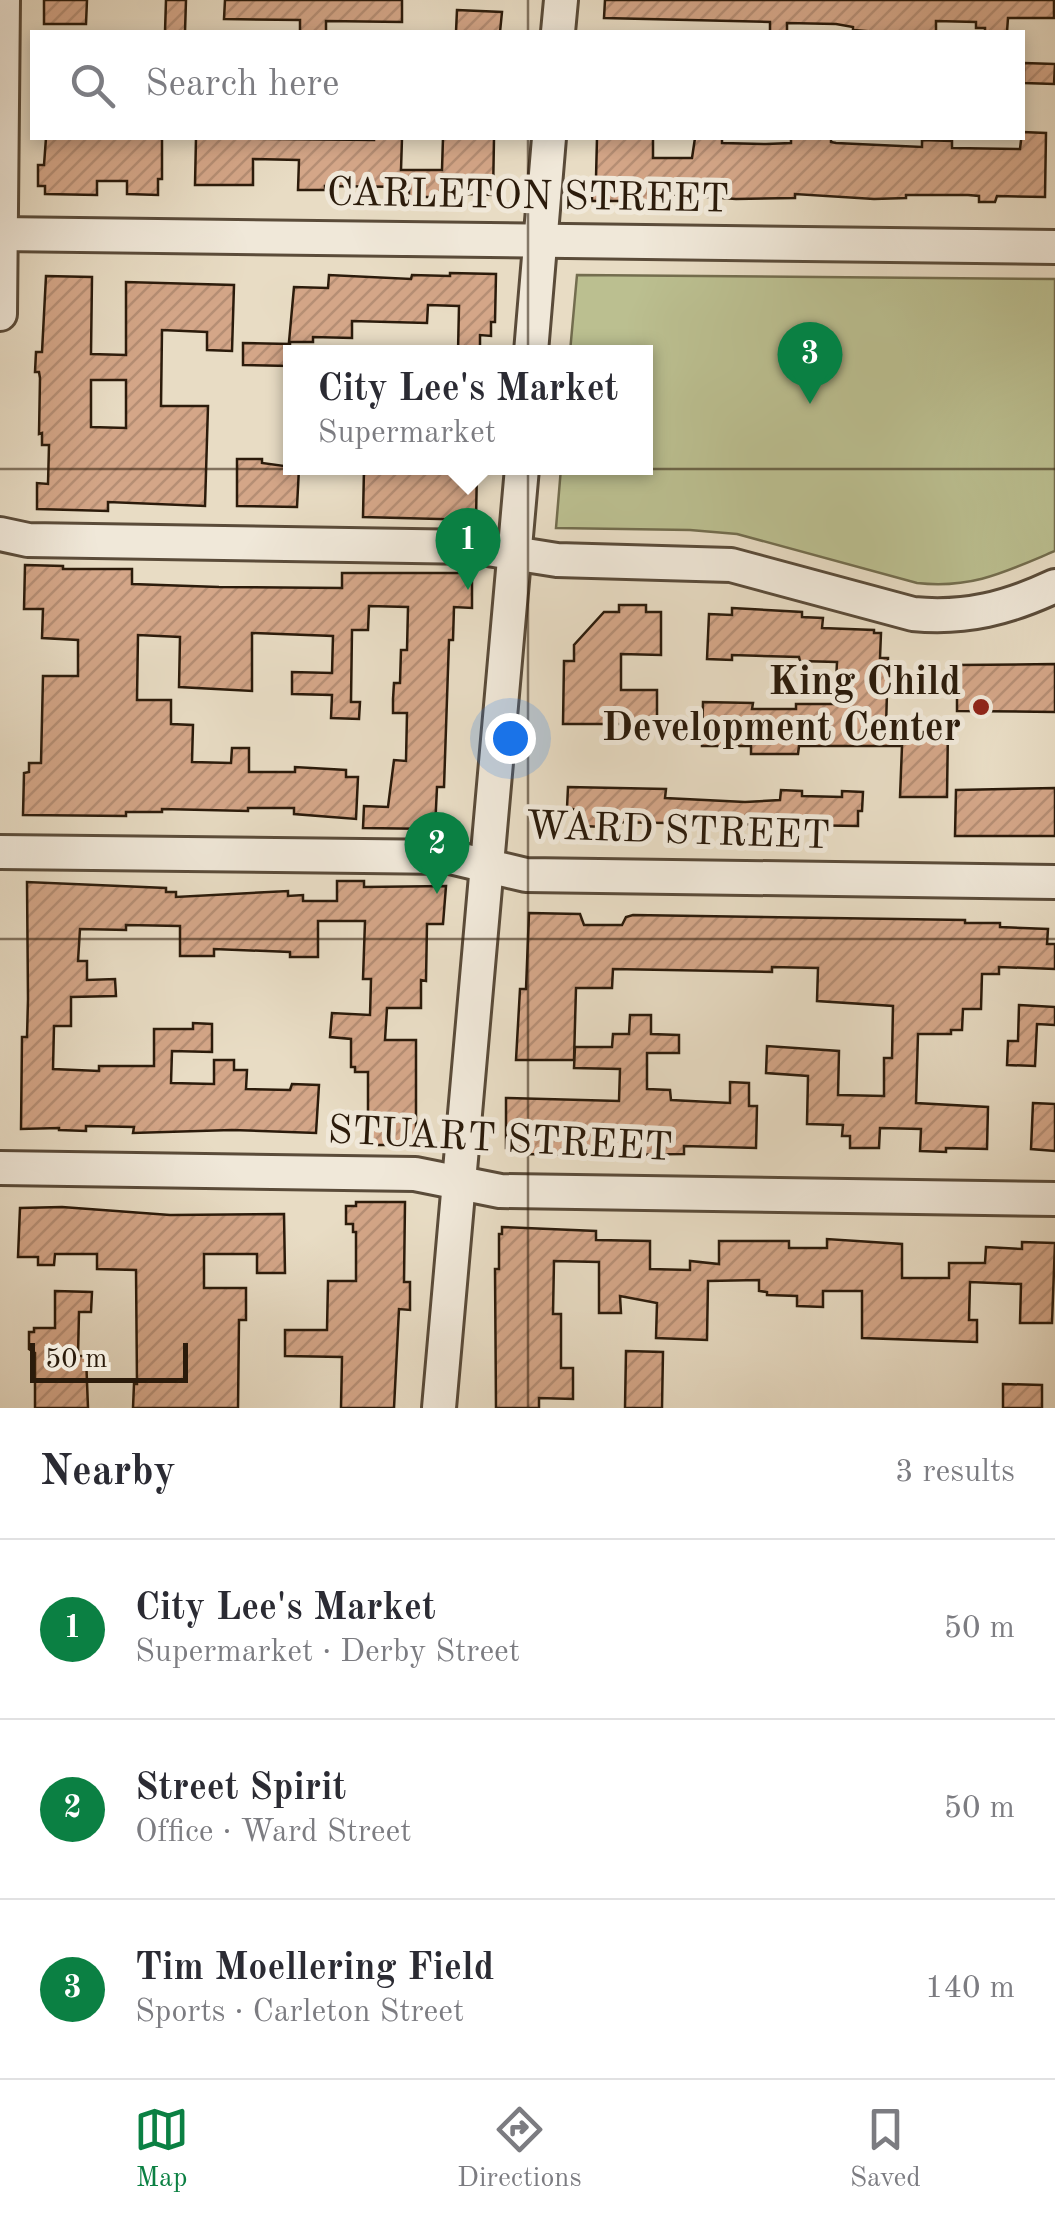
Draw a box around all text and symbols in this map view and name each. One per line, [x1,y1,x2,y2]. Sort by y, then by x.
search box [30,30,1025,140]
icon: search [65,58,120,113]
text: Search here [145,66,340,104]
street label: CARLETON STREET [326,174,730,222]
pin: 3 [778,322,842,404]
popup [283,345,653,475]
text: City Lee's Market [318,371,618,409]
text: Supermarket [318,418,496,450]
pin: 1 [436,508,500,590]
place label: King Child Development Center [601,664,961,750]
marker: King Child Development Center [970,696,992,718]
your location [485,713,536,764]
street label: WARD STREET [525,808,831,858]
pin: 2 [404,812,470,894]
street label: STUART STREET [326,1112,674,1170]
scale bar [30,1338,188,1382]
text: 50 m [45,1346,108,1374]
text: Nearby [40,1452,176,1494]
text: 3 results [895,1457,1015,1489]
text: City Lee's Market [135,1590,436,1628]
text: 1 [63,1613,82,1645]
text: 50 m [944,1613,1015,1645]
text: Supermarket · Derby Street [135,1637,520,1669]
text: Street Spirit [135,1770,346,1808]
text: 2 [63,1793,82,1825]
text: 50 m [944,1793,1015,1825]
text: Office · Ward Street [135,1817,411,1849]
text: Tim Moellering Field [135,1950,494,1988]
text: 3 [63,1973,82,2005]
text: 140 m [925,1973,1015,2005]
text: Sports · Carleton Street [135,1997,464,2029]
tab: Map [134,2102,189,2197]
tab: Directions [457,2102,582,2197]
tab: Saved [850,2102,921,2197]

